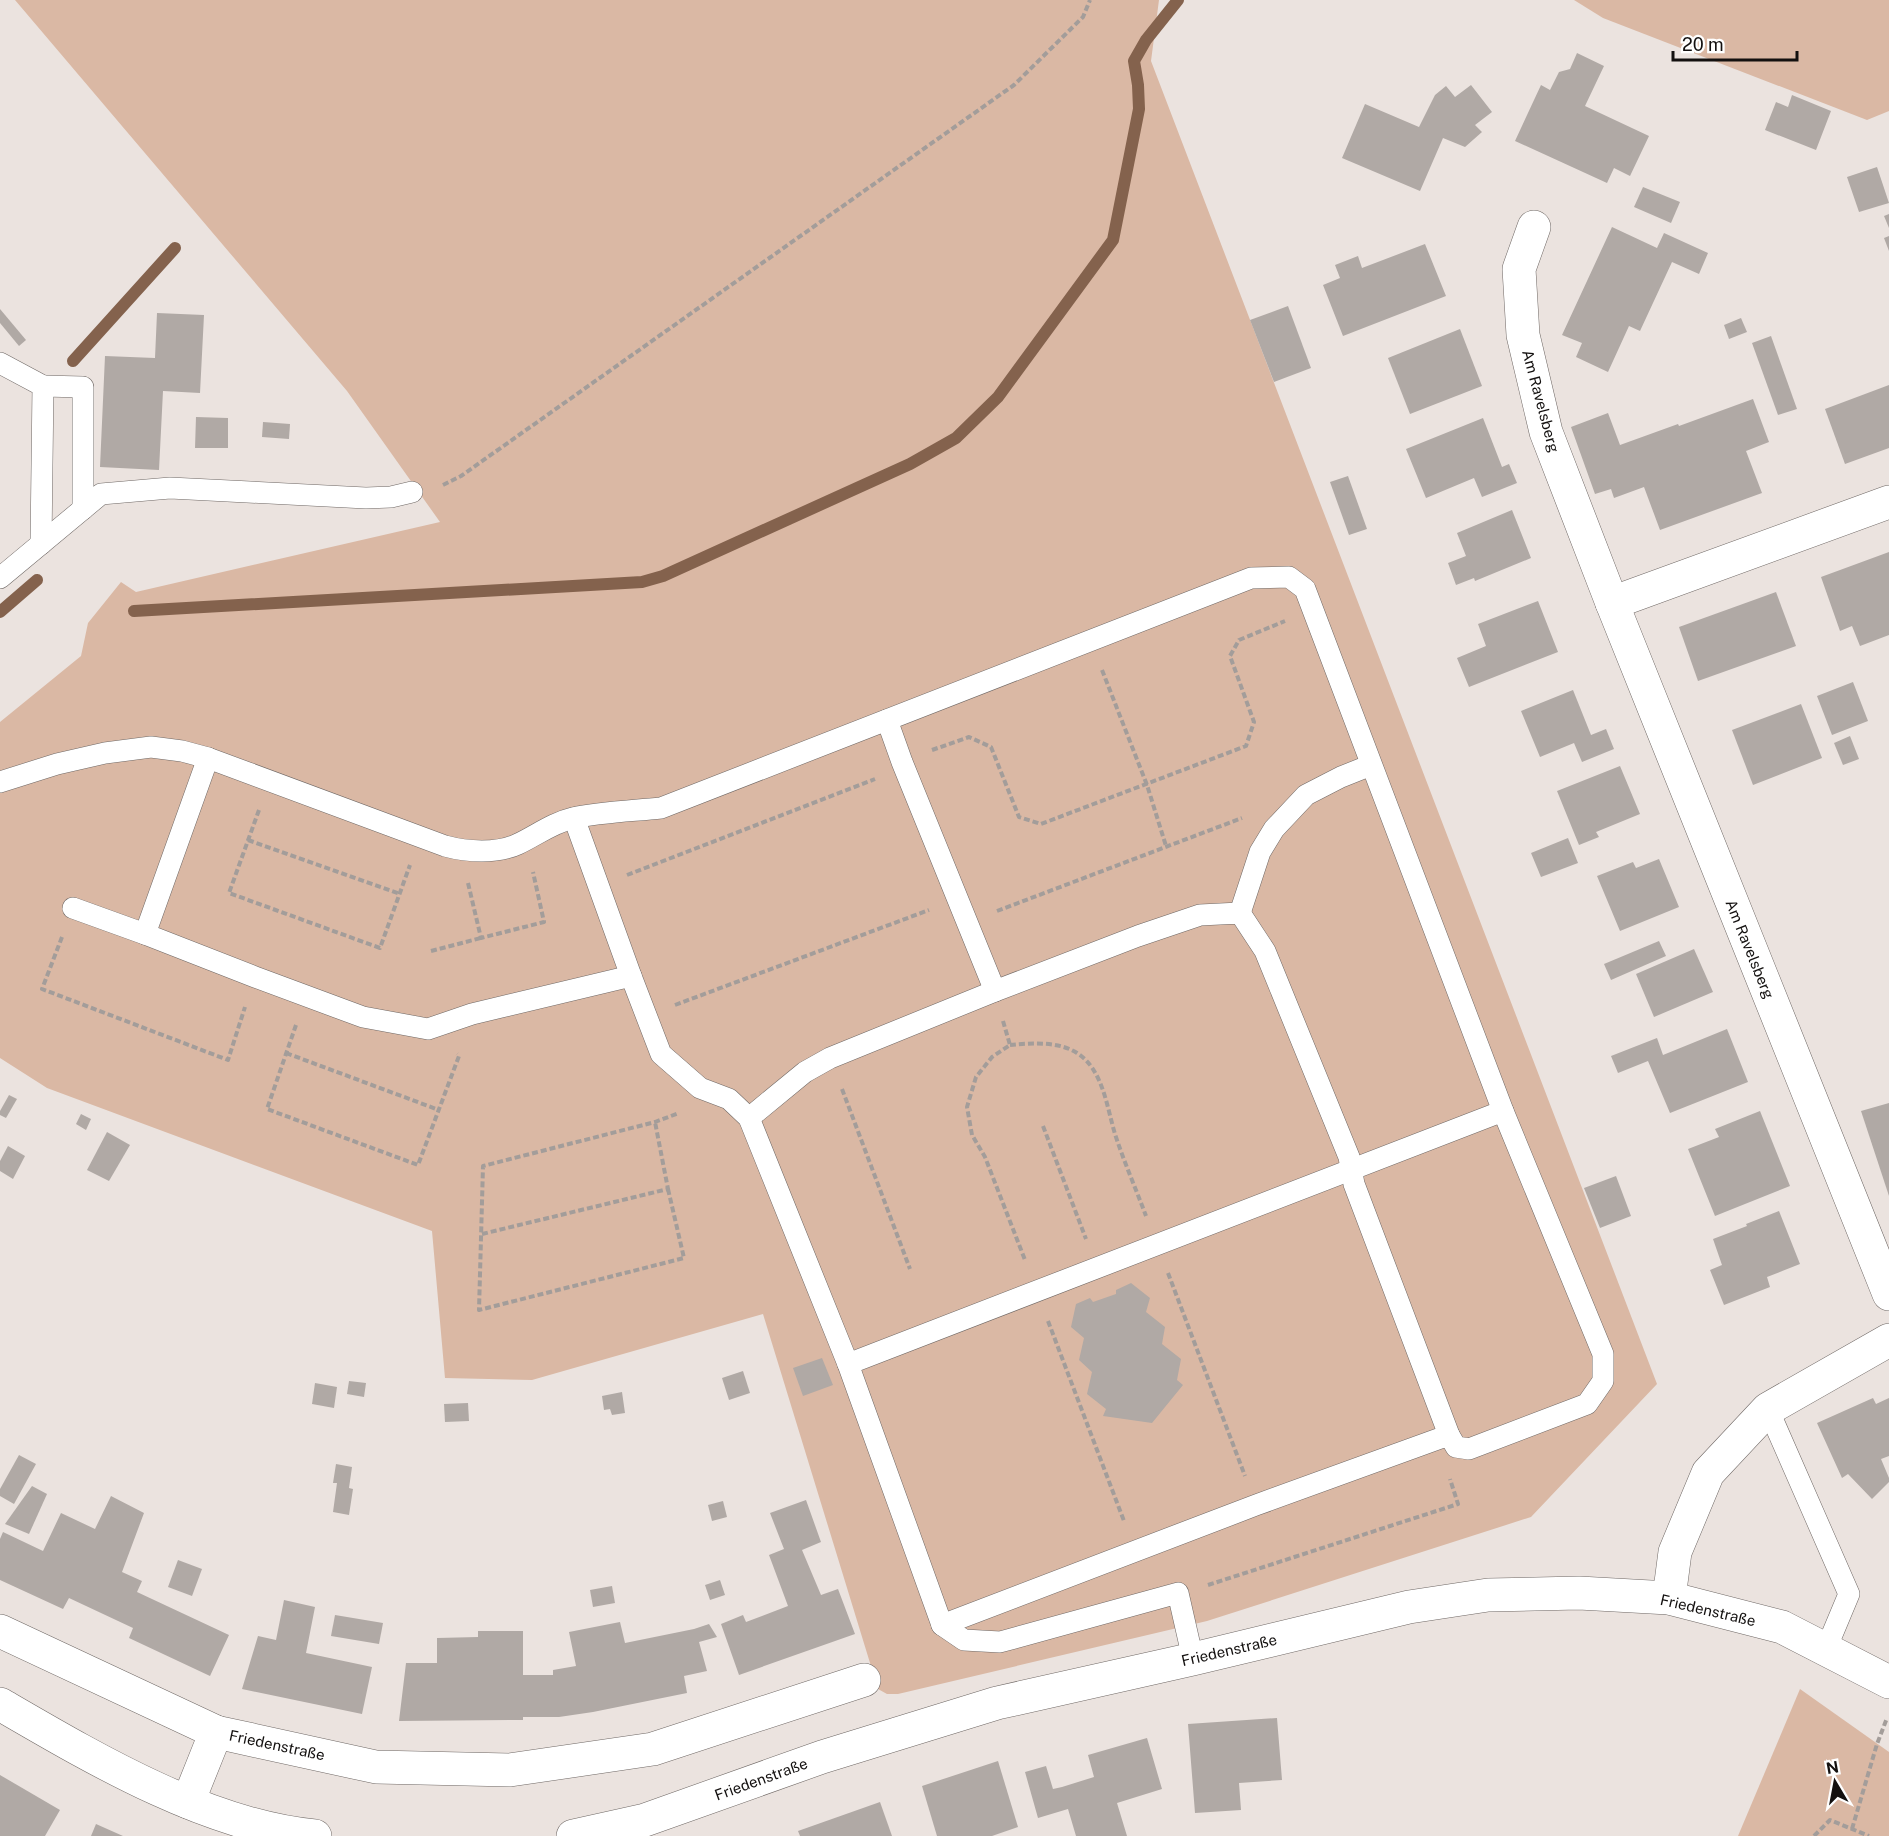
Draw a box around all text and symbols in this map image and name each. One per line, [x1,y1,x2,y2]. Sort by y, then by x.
scale bar [1673,24,1798,62]
text: 20 m [1682,34,1724,55]
street label: Am Ravelsberg [1519,348,1563,454]
street label: Am Ravelsberg [1722,897,1778,1001]
street label: Friedenstraße [1659,1591,1757,1629]
street label: Friedenstraße [1180,1631,1278,1669]
street label: Friedenstraße [228,1727,326,1763]
north arrow [1805,1752,1865,1812]
street label: Friedenstraße [712,1754,810,1804]
text: N [1825,1757,1840,1778]

